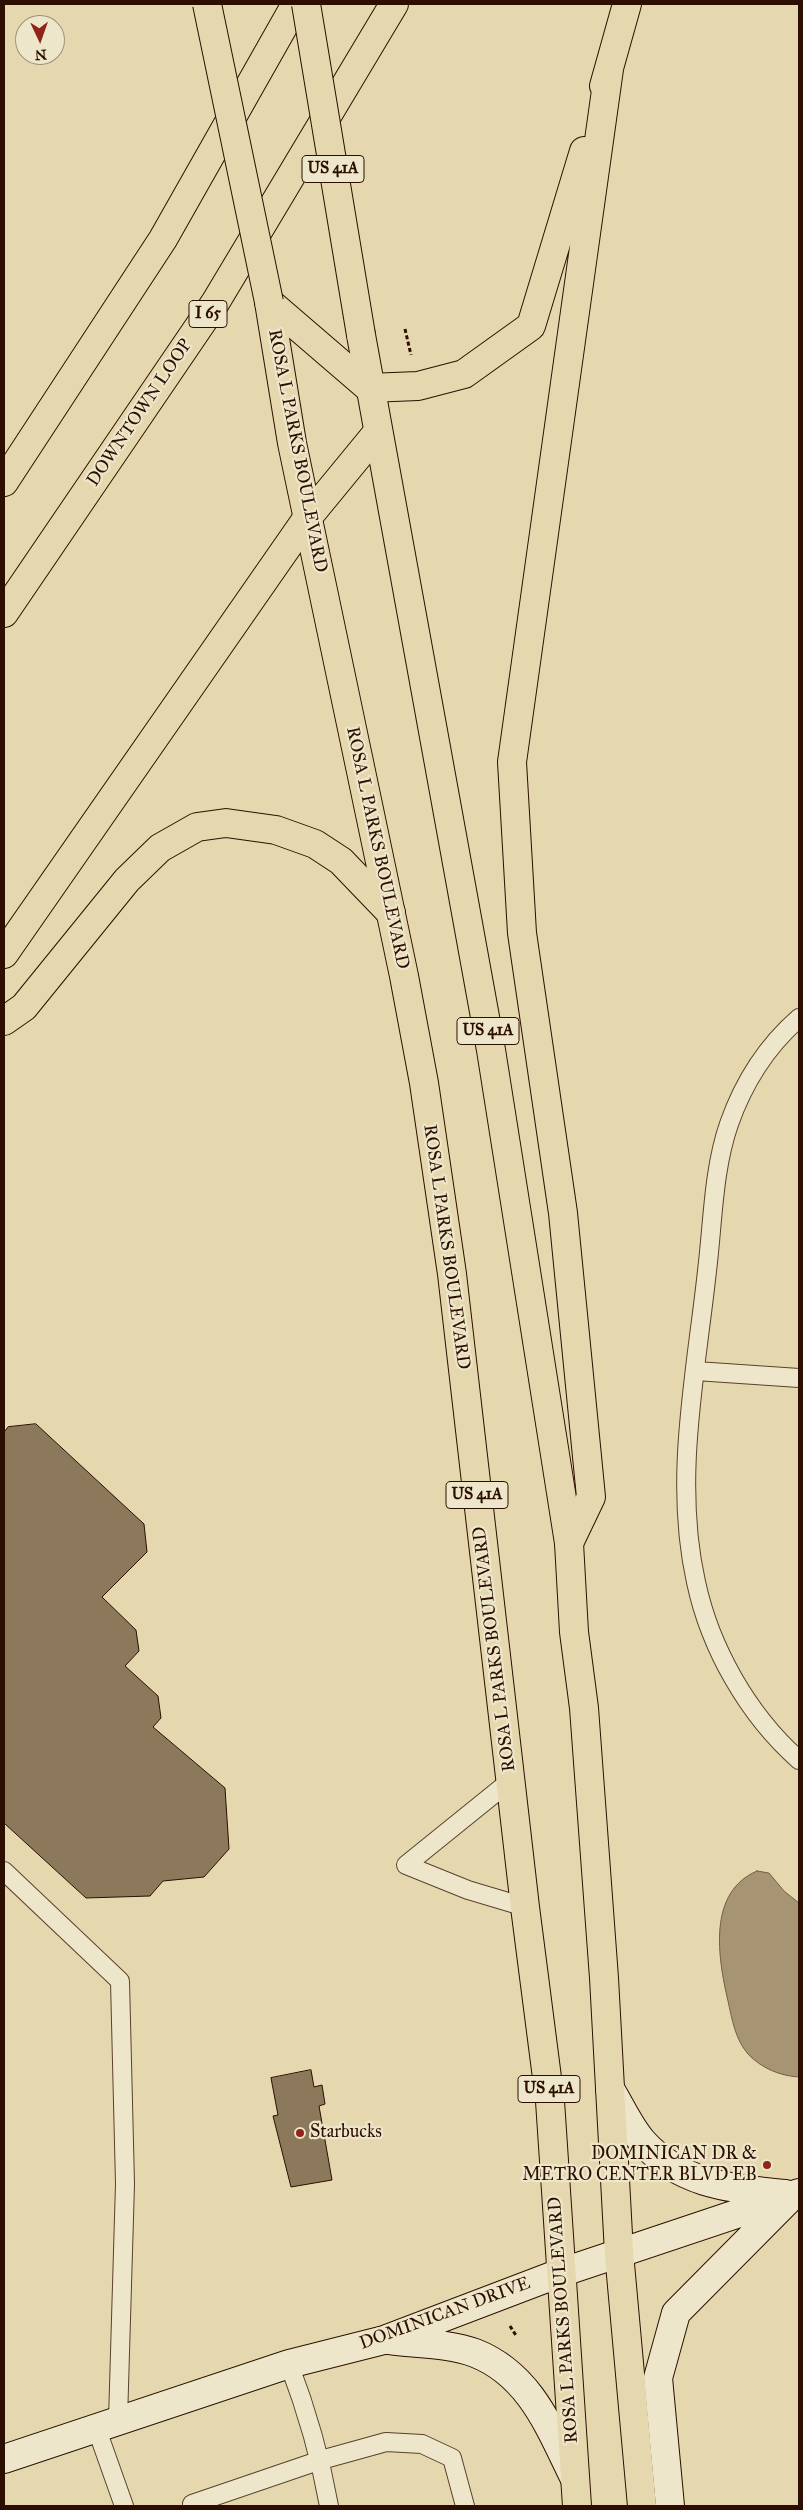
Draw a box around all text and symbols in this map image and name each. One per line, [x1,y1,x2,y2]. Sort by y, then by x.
north arrow [15,15,65,65]
text: N [34,46,47,63]
road number: US 41A [302,156,364,182]
road number: I 65 [189,300,227,328]
street label: ROSA L PARKS BOULEVARD [263,328,331,574]
street label: DOWNTOWN LOOP [83,335,197,491]
street label: ROSA L PARKS BOULEVARD [341,725,413,971]
road number: US 41A [457,1018,519,1044]
street label: ROSA L PARKS BOULEVARD [418,1123,474,1371]
road number: US 41A [446,1482,508,1508]
street label: ROSA L PARKS BOULEVARD [469,1525,521,1773]
road number: US 41A [518,2076,580,2102]
place label: Starbucks [310,2122,382,2144]
marker: Starbucks [294,2127,306,2139]
place label: DOMINICAN DR & METRO CENTER BLVD EB [522,2144,757,2186]
marker: DOMINICAN DR & METRO CENTER BLVD EB [761,2159,773,2171]
street label: ROSA L PARKS BOULEVARD [545,2196,583,2444]
street label: DOMINICAN DRIVE [357,2273,533,2355]

